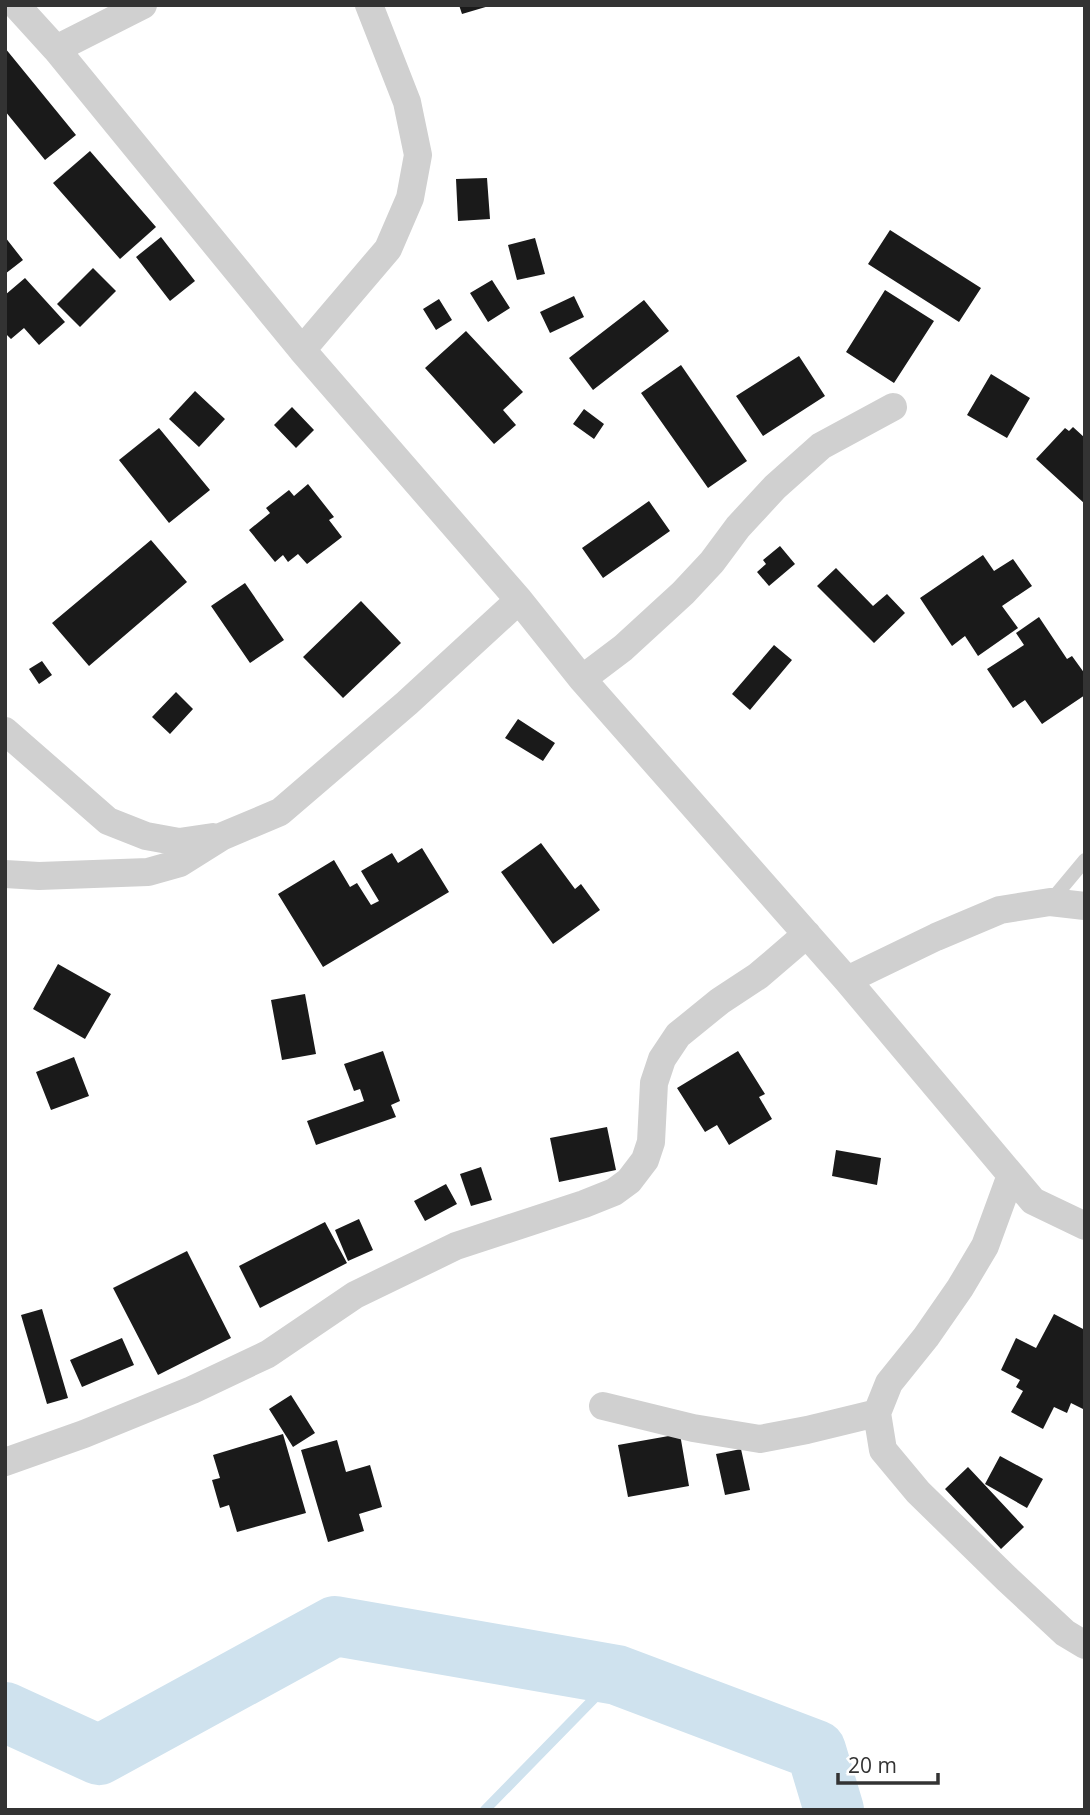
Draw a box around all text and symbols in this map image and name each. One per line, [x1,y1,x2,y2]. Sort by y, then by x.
scale bar [838,1742,938,1786]
text: 20 m [848,1751,897,1779]

